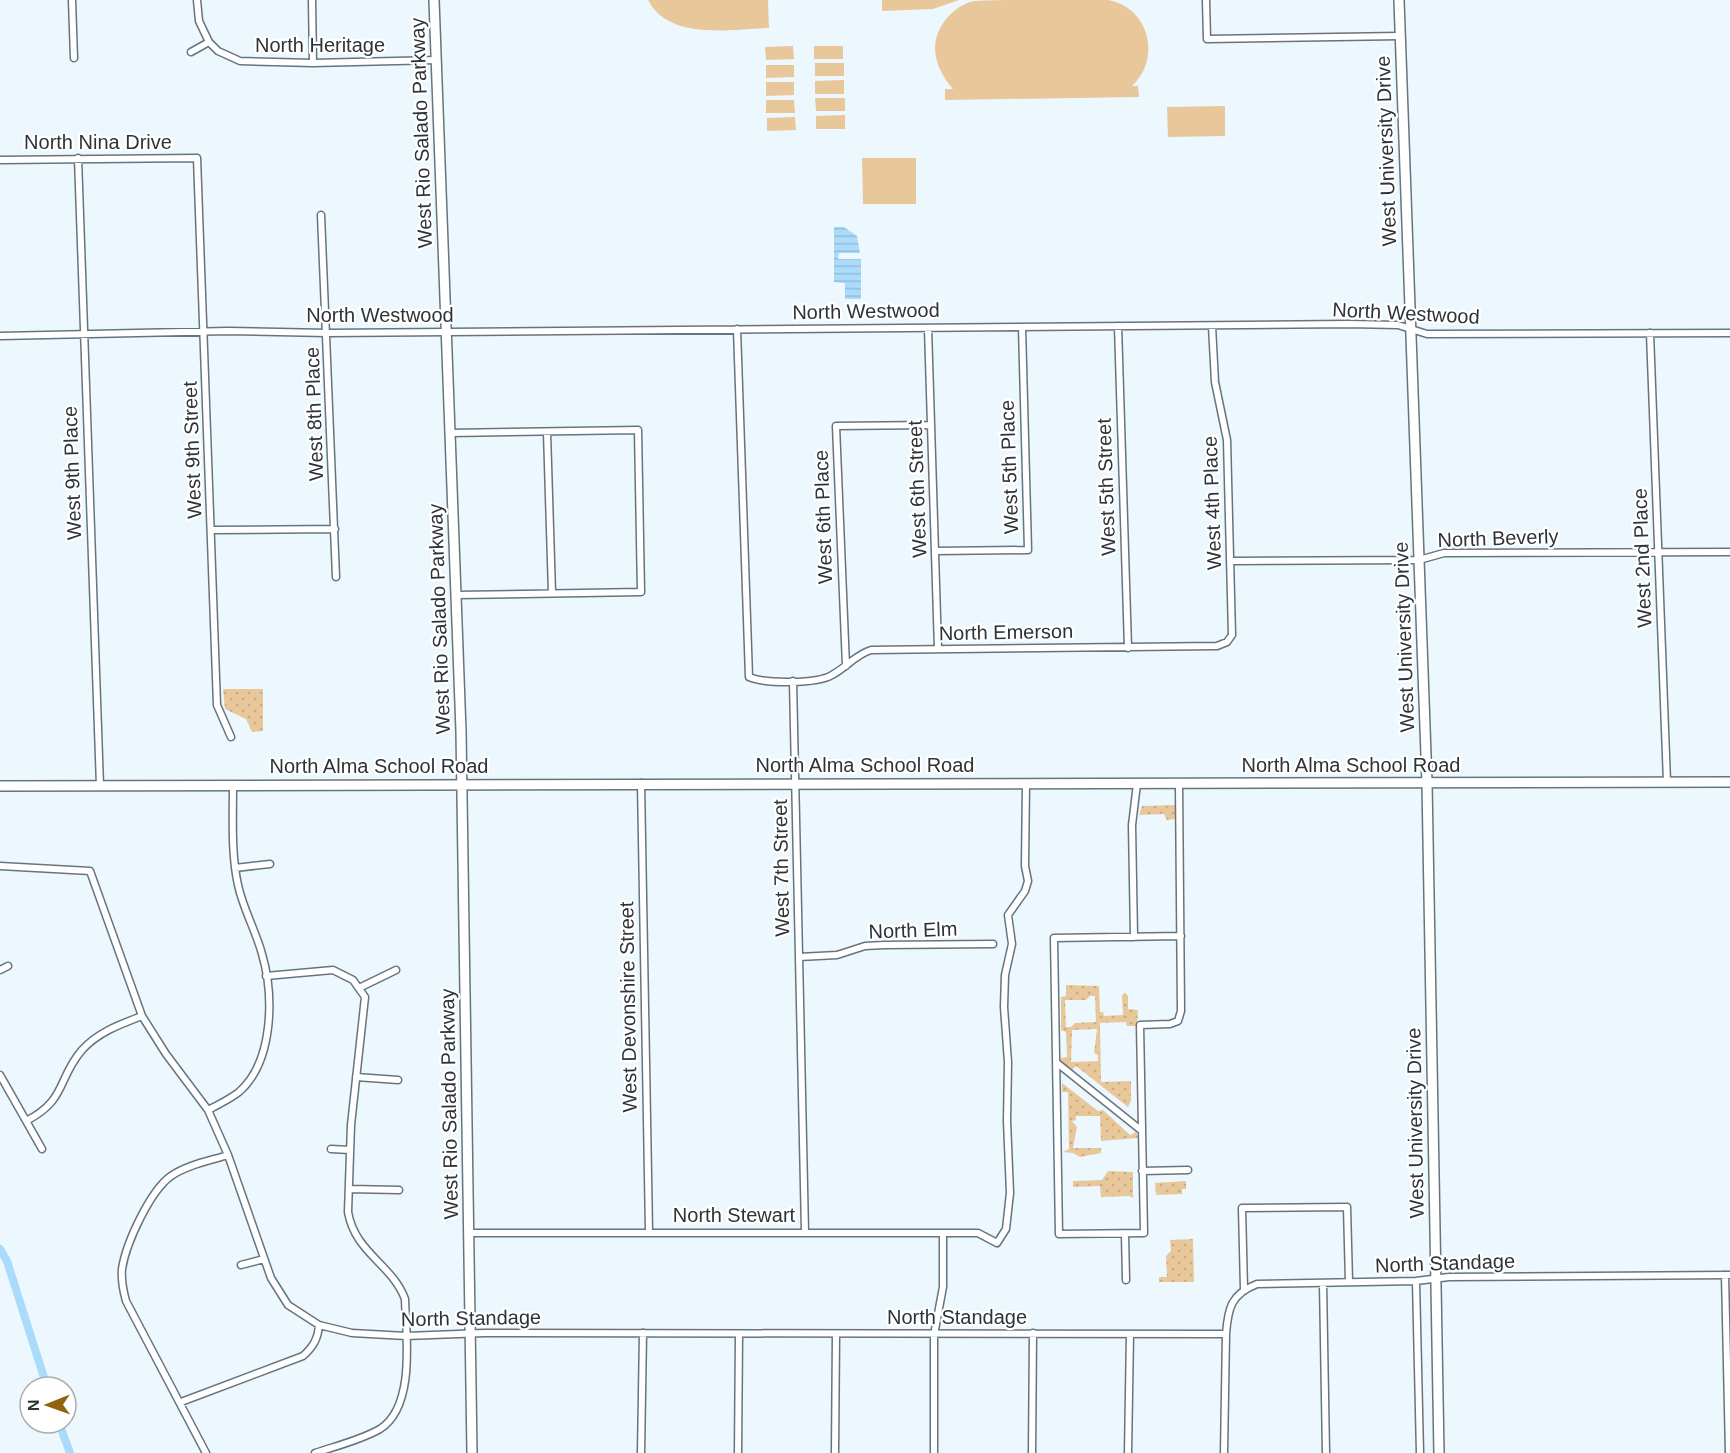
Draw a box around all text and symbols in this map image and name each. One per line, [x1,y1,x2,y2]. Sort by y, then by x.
street label: West Rio Salado Parkway [406,17,436,249]
street label: North Heritage [255,34,385,56]
street label: West University Drive [1372,55,1400,247]
street label: North Nina Drive [24,131,172,153]
street label: North Westwood [1332,298,1480,328]
street label: North Westwood [792,299,940,323]
street label: North Westwood [306,304,454,326]
street label: West 8th Place [301,347,327,481]
street label: West 9th Street [179,380,205,519]
street label: West 5th Place [996,400,1022,534]
street label: West 9th Place [59,406,85,540]
street label: West 5th Street [1093,417,1119,556]
street label: West 6th Street [904,419,930,558]
street label: West 4th Place [1199,436,1225,570]
street label: West 6th Place [810,450,836,584]
street label: West 2nd Place [1629,488,1655,628]
street label: West Rio Salado Parkway [424,503,454,735]
street label: North Beverly [1437,525,1559,551]
street label: West University Drive [1390,541,1418,733]
street label: North Emerson [939,620,1073,644]
street label: North Alma School Road [755,754,975,776]
street label: North Alma School Road [1241,754,1461,776]
street label: North Alma School Road [269,755,489,777]
street label: West 7th Street [769,799,793,937]
street label: West Devonshire Street [615,901,641,1113]
street label: North Elm [868,917,958,943]
street label: West Rio Salado Parkway [436,988,462,1220]
street label: West University Drive [1402,1027,1428,1219]
street label: North Stewart [673,1204,796,1226]
street label: North Standage [1375,1250,1515,1276]
street label: North Standage [401,1306,541,1330]
street label: North Standage [887,1306,1027,1328]
north arrow [18,1375,78,1435]
text: N [25,1399,42,1411]

